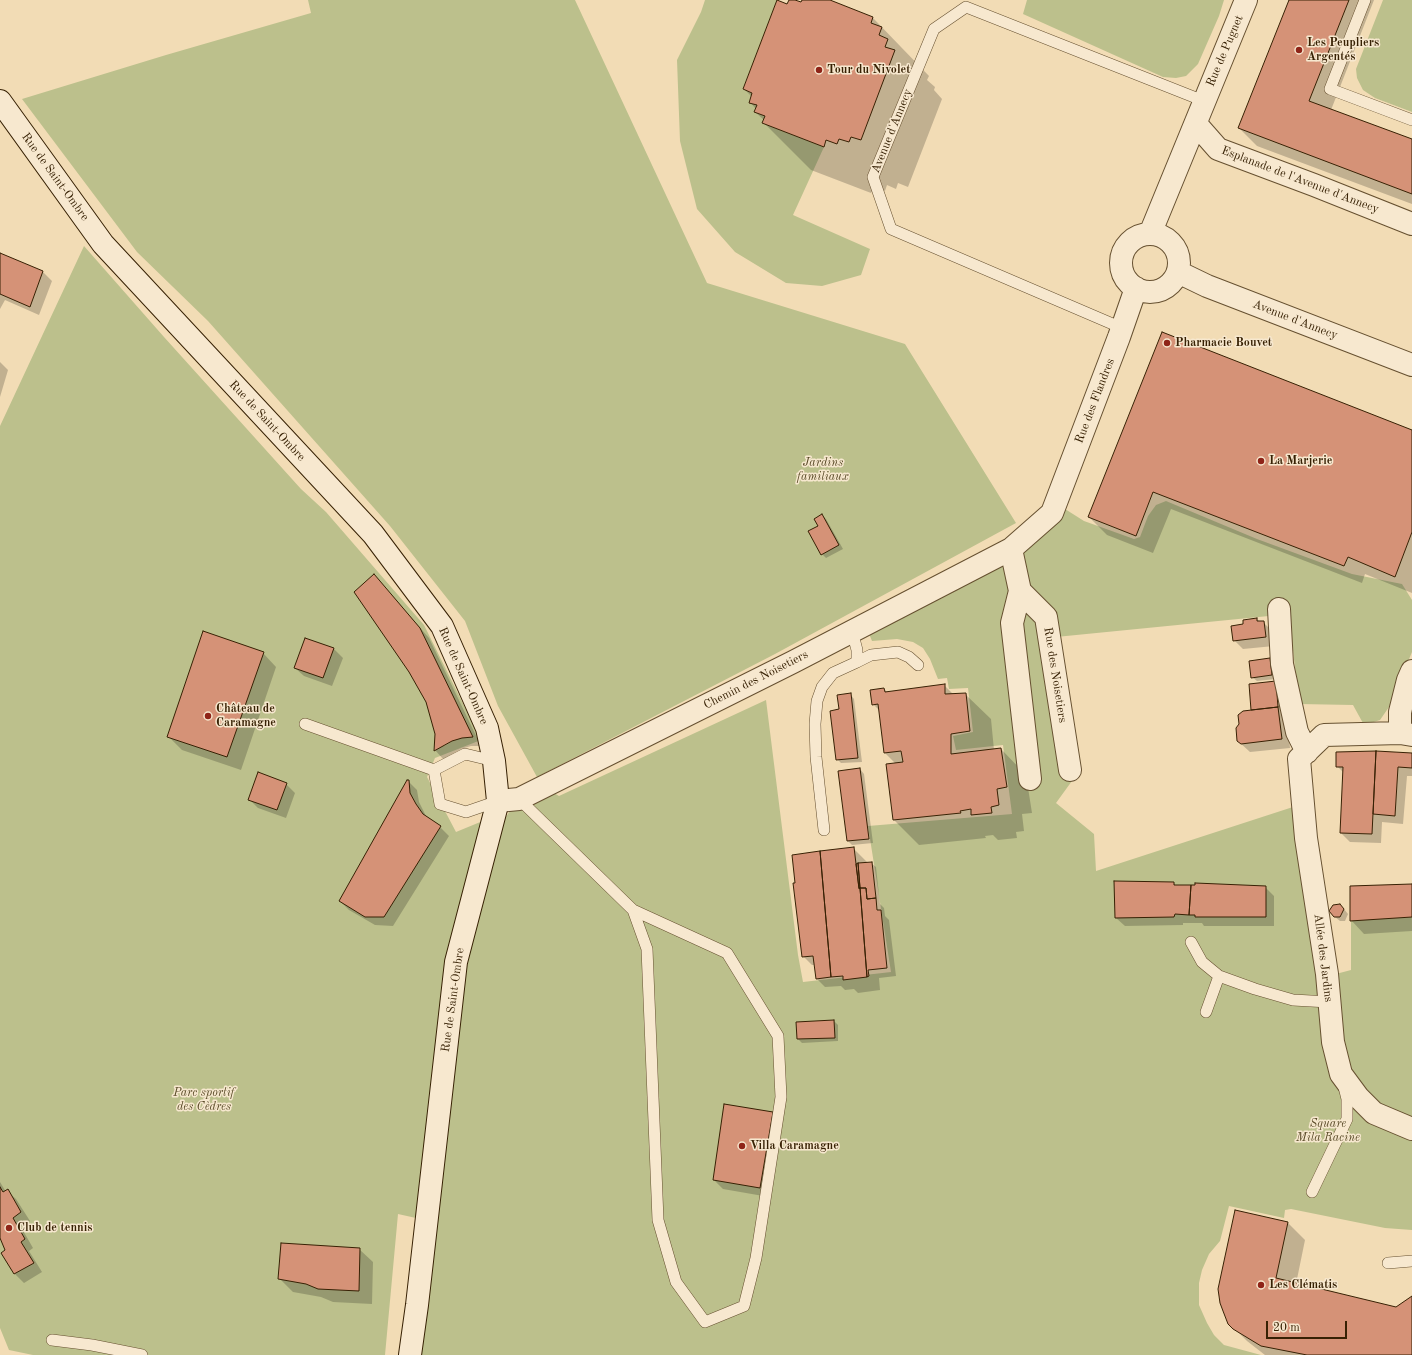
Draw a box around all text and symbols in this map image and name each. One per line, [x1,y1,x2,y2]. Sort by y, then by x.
street label: Rue de Pugnet [1203,13,1247,89]
place label: Les Peupliers Argentés [1307,36,1379,64]
marker: Les Peupliers Argentés [1294,45,1304,55]
place label: Tour du Nivolet [827,63,911,77]
marker: Tour du Nivolet [814,65,824,75]
street label: Avenue d'Annecy [868,87,916,175]
street label: Rue de Saint-Ombre [18,130,92,224]
street label: Esplanade de l'Avenue d'Annecy [1219,143,1381,217]
street label: Avenue d'Annecy [1250,297,1340,343]
place label: Pharmacie Bouvet [1175,336,1272,350]
marker: Pharmacie Bouvet [1162,338,1172,348]
street label: Rue des Flandres [1072,356,1118,446]
street label: Rue de Saint-Ombre [226,378,308,464]
place label: La Marjerie [1269,454,1332,468]
park label: Jardins familiaux [797,456,849,484]
marker: La Marjerie [1256,456,1266,466]
street label: Rue de Saint-Ombre [435,625,491,727]
street label: Rue des Noisetiers [1040,626,1070,724]
street label: Chemin des Noisetiers [701,647,811,713]
place label: Château de Caramagne [216,702,276,730]
marker: Château de Caramagne [203,711,213,721]
street label: Allée des Jardins [1310,913,1336,1003]
street label: Rue de Saint-Ombre [439,947,467,1053]
park label: Parc sportif des Cèdres [173,1086,235,1114]
park label: Square Mila Racine [1296,1117,1360,1145]
place label: Villa Caramagne [750,1139,839,1153]
marker: Villa Caramagne [737,1141,747,1151]
place label: Club de tennis [17,1221,92,1235]
marker: Club de tennis [4,1223,14,1233]
place label: Les Clématis [1269,1278,1337,1292]
marker: Les Clématis [1256,1280,1266,1290]
scale bar [1268,1313,1349,1339]
text: 20 m [1273,1322,1300,1334]

